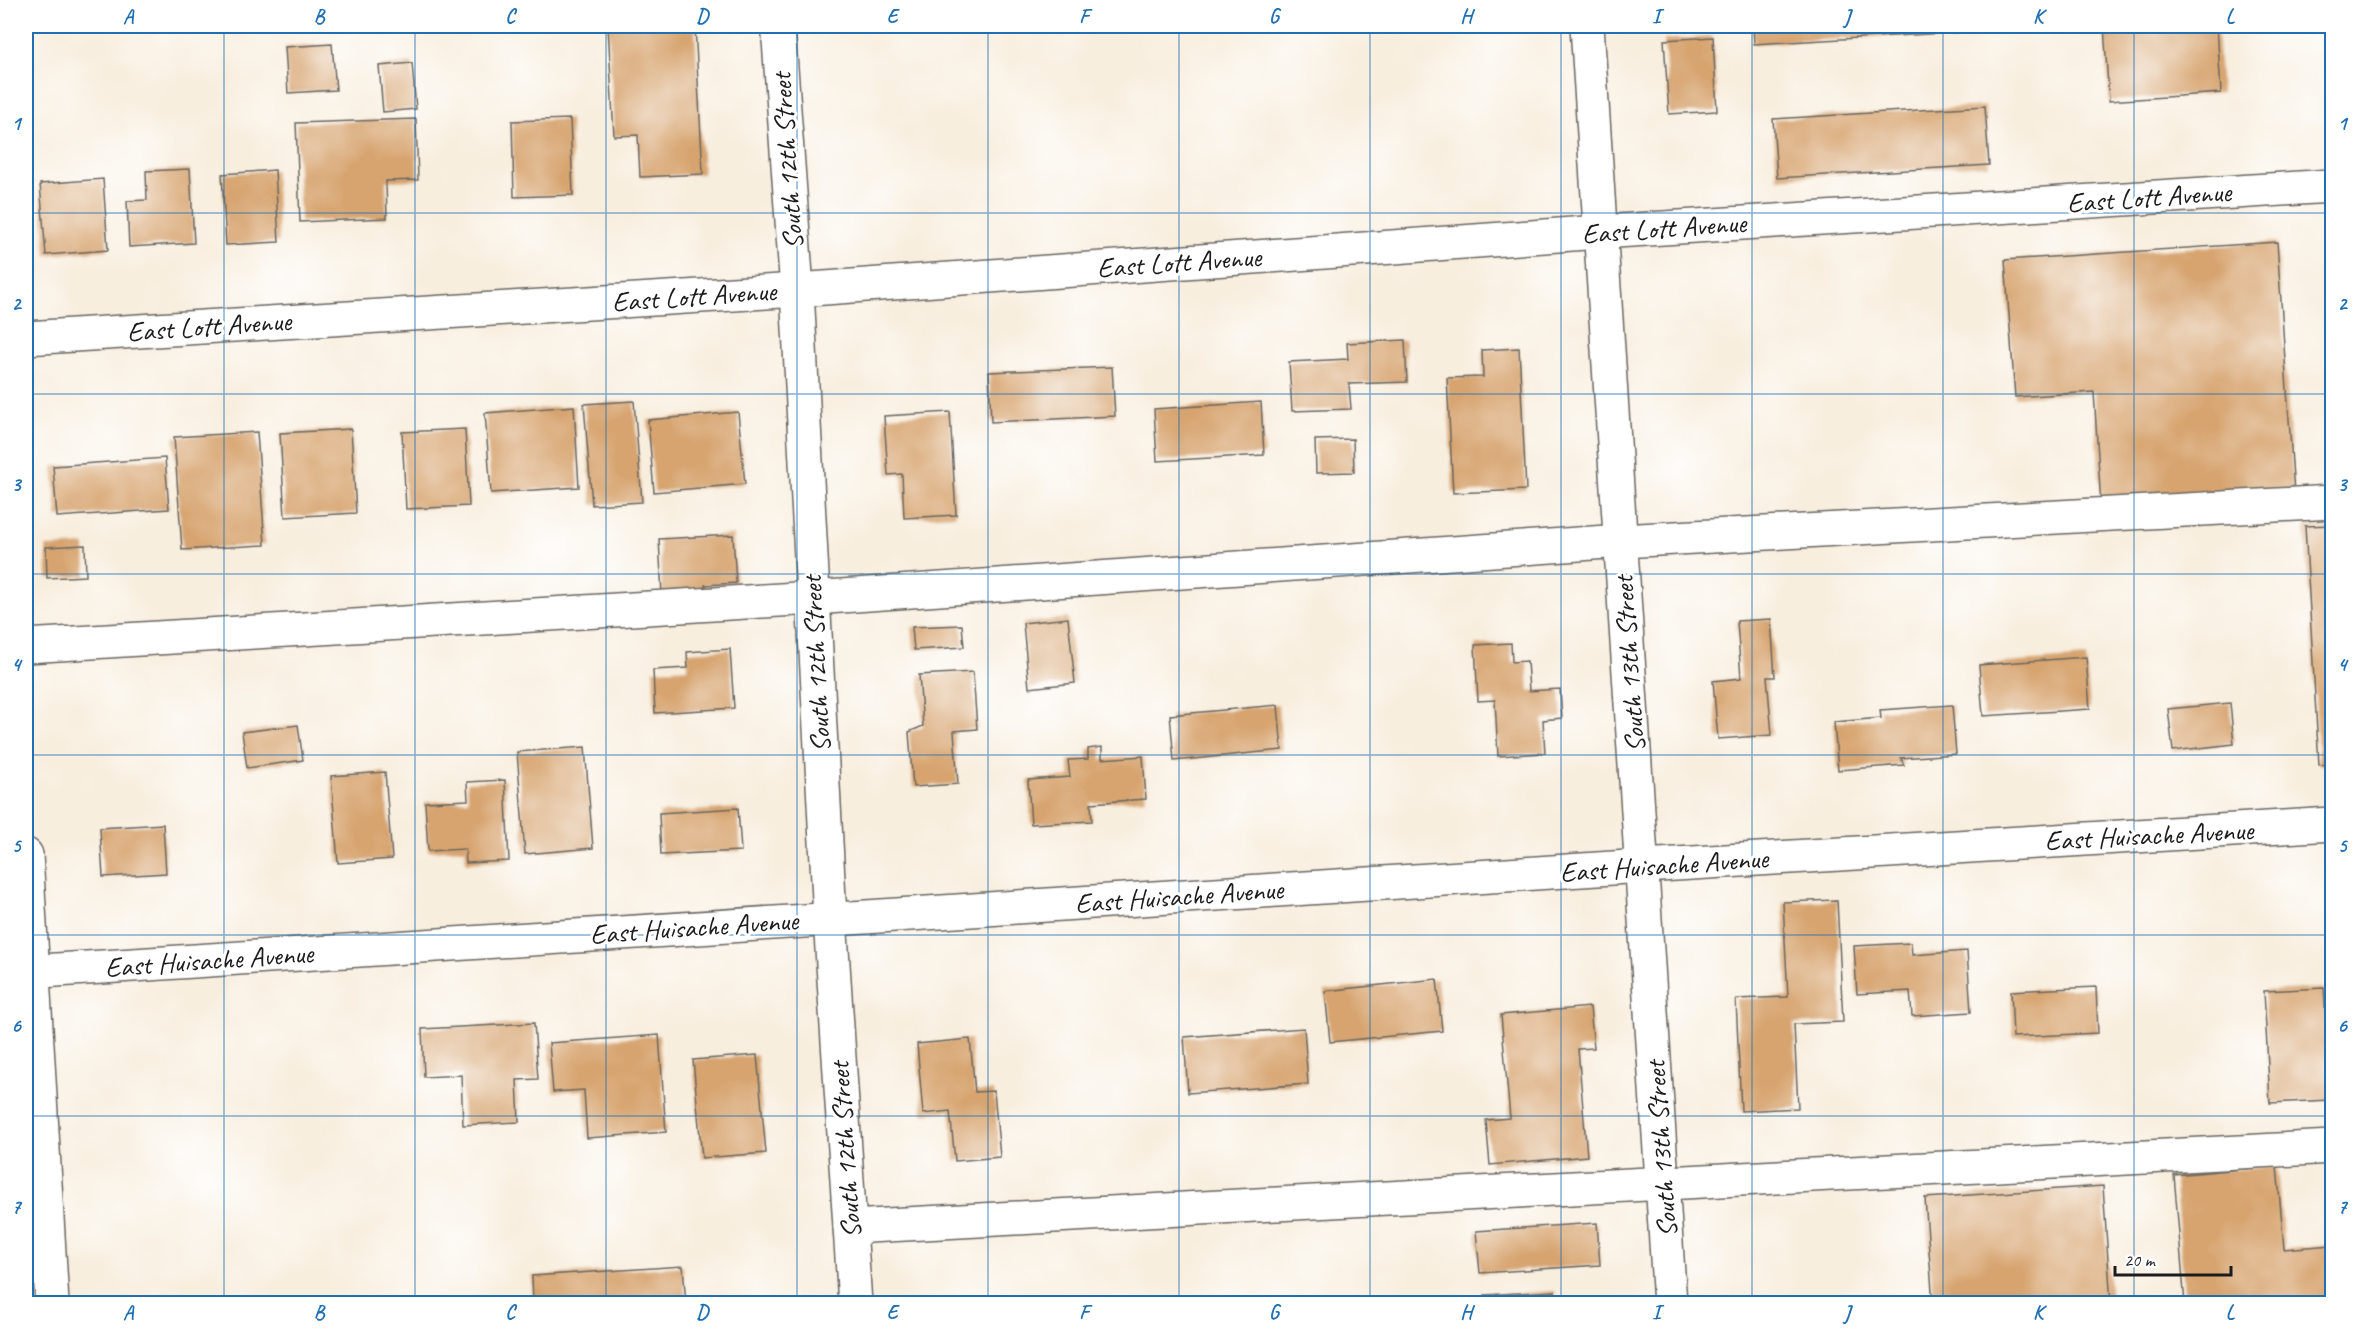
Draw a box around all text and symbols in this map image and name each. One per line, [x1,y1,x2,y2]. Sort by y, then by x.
text: A [123,4,135,29]
text: B [314,4,326,29]
text: C [505,4,517,29]
text: D [696,4,710,29]
text: E [887,4,901,29]
text: F [1079,4,1093,29]
text: G [1269,4,1282,29]
text: H [1460,4,1475,29]
text: I [1652,4,1665,29]
text: J [1842,4,1854,29]
text: K [2033,4,2047,29]
text: L [2226,4,2236,29]
street label: South 12th Street [763,69,811,250]
text: 1 [12,111,23,136]
text: 1 [2338,111,2349,136]
street label: East Lott Avenue [2066,174,2234,220]
street label: East Lott Avenue [1581,205,1749,251]
street label: East Lott Avenue [1096,239,1264,285]
street label: East Lott Avenue [611,273,779,319]
text: 2 [12,291,23,316]
text: 2 [2338,291,2349,316]
street label: East Lott Avenue [126,303,294,349]
text: 3 [12,472,23,497]
text: 3 [2338,472,2349,497]
street label: South 12th Street [794,572,838,753]
street label: South 13th Street [1605,572,1653,753]
text: 4 [12,652,24,677]
text: 4 [2338,652,2350,677]
street label: East Huisache Avenue [2044,812,2256,858]
text: 5 [12,833,23,858]
text: 5 [2338,833,2349,858]
street label: East Huisache Avenue [1559,840,1771,890]
street label: East Huisache Avenue [1074,871,1286,921]
street label: East Huisache Avenue [589,902,801,952]
street label: East Huisache Avenue [104,935,316,985]
text: 6 [11,1013,22,1038]
text: 6 [2337,1013,2348,1038]
street label: South 13th Street [1637,1057,1685,1238]
street label: South 12th Street [821,1058,869,1239]
text: 7 [12,1194,23,1219]
text: 7 [2338,1194,2349,1219]
scale bar [2115,1239,2230,1277]
text: 20 m [2124,1249,2157,1271]
text: A [123,1300,135,1325]
text: B [314,1300,326,1325]
text: C [505,1300,517,1325]
text: D [696,1300,710,1325]
text: E [887,1300,901,1325]
text: F [1079,1300,1093,1325]
text: G [1269,1300,1282,1325]
text: H [1460,1300,1475,1325]
text: I [1652,1300,1665,1325]
text: J [1842,1300,1854,1325]
text: K [2033,1300,2047,1325]
text: L [2226,1300,2236,1325]

